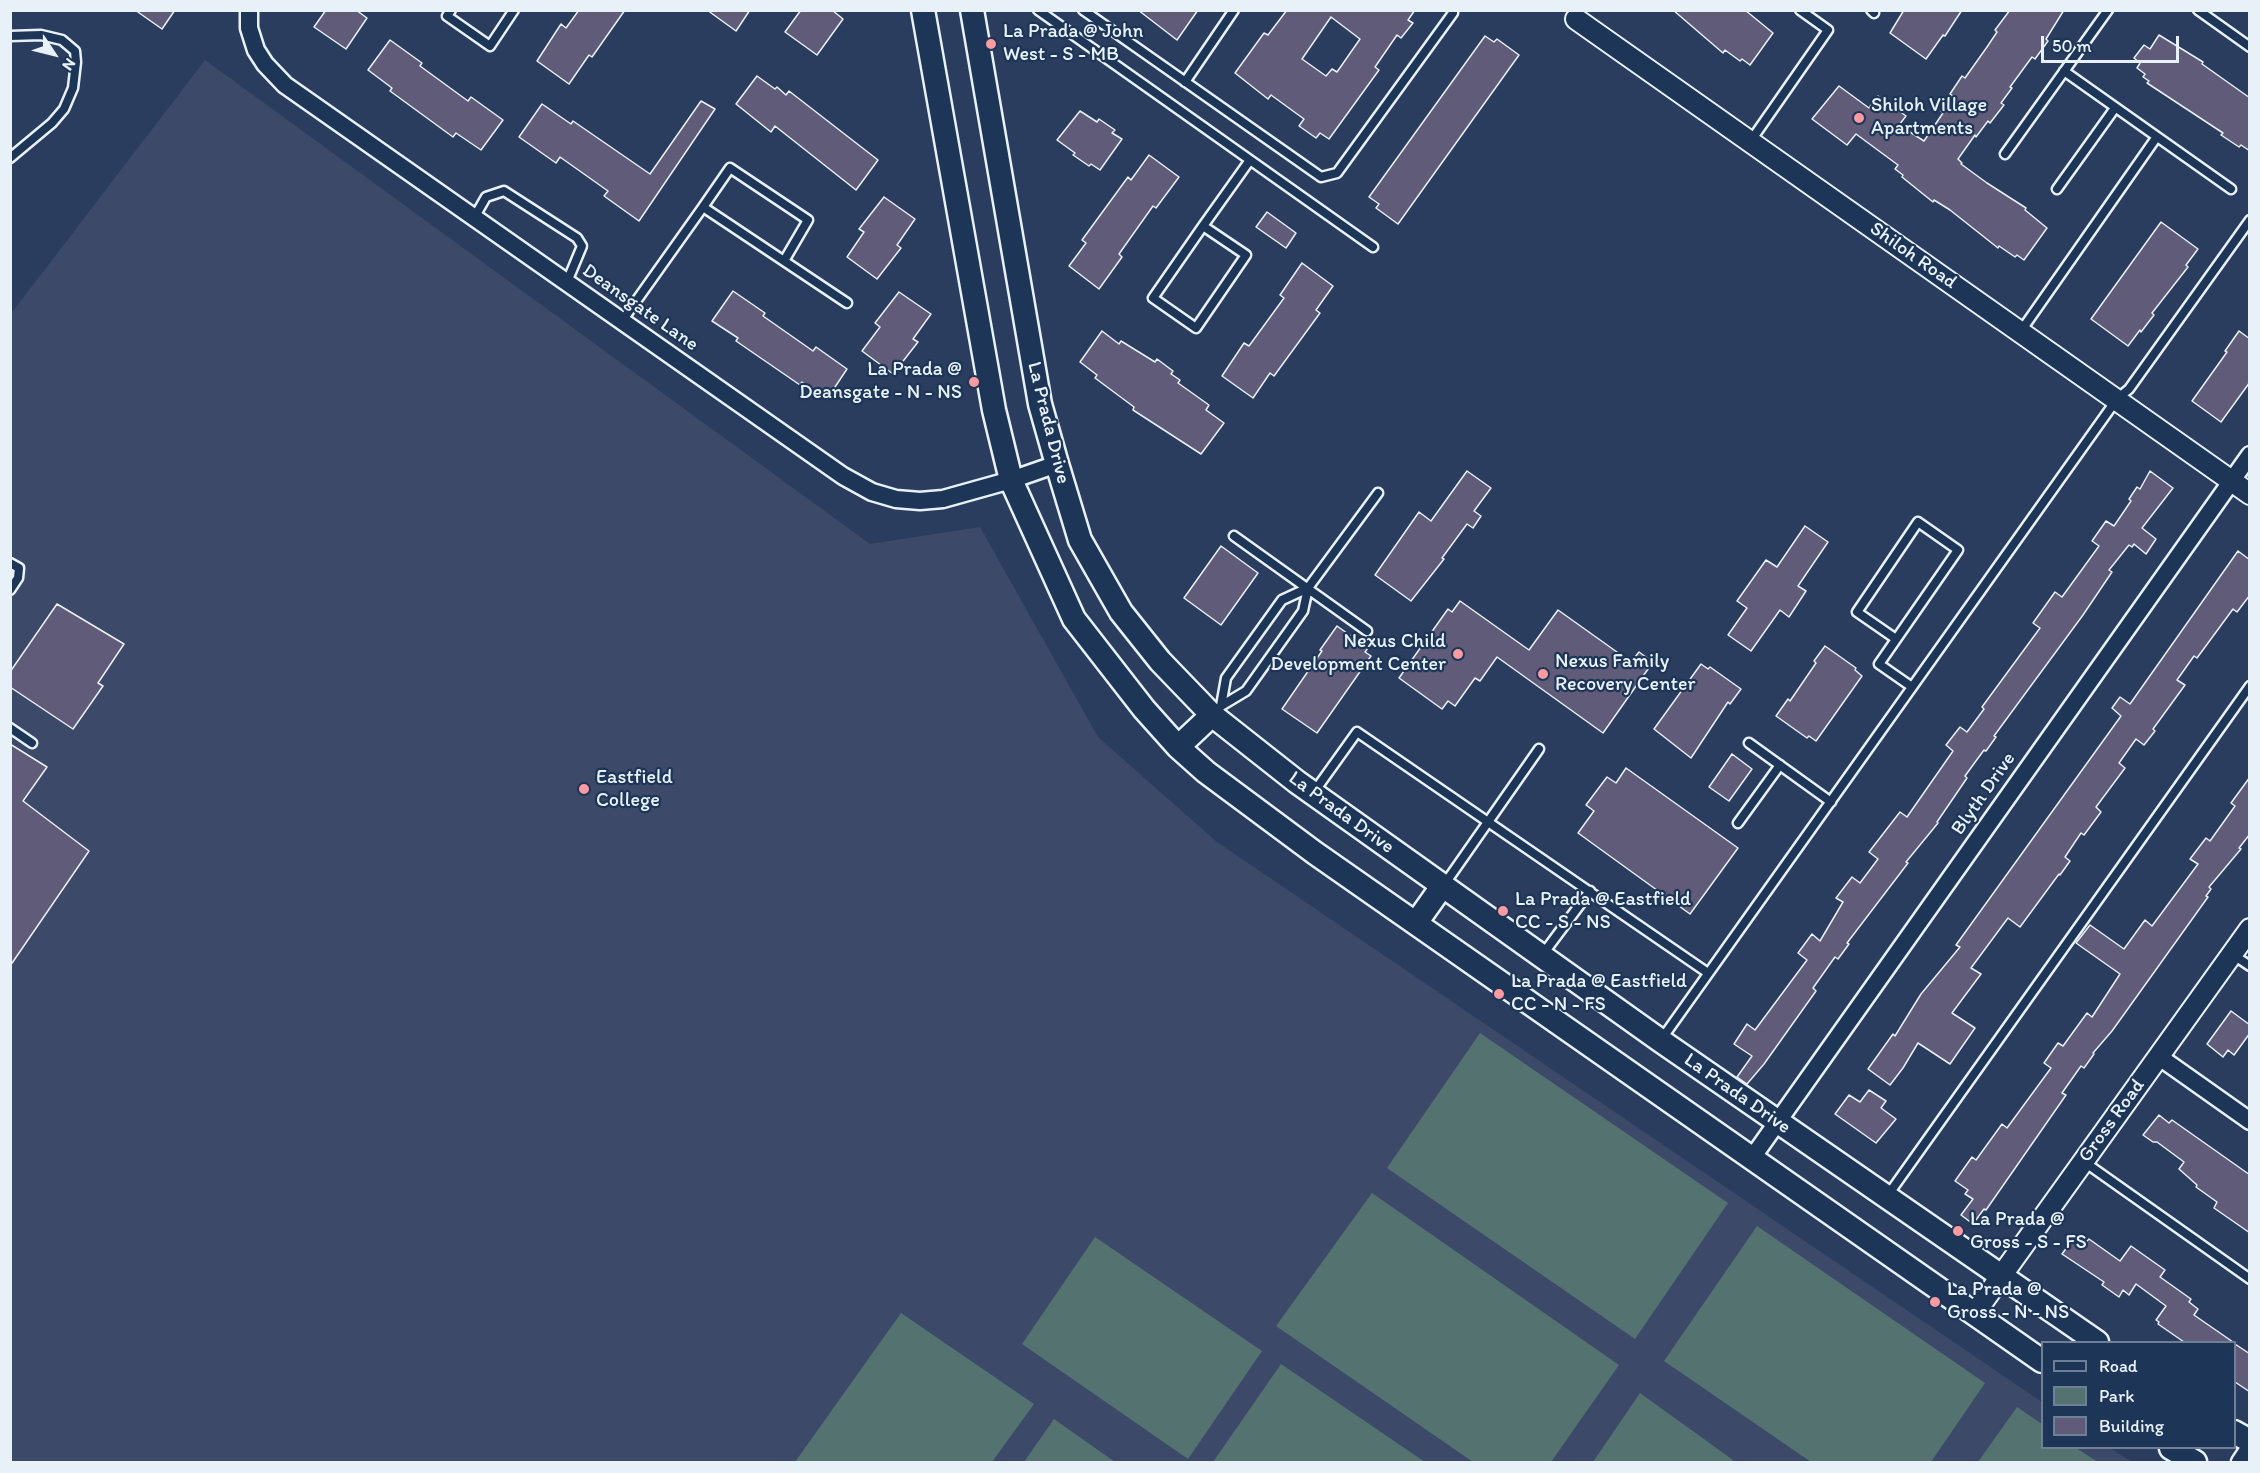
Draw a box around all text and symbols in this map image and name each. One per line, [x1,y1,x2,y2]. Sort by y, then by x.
place label: La Prada @ John West - S - MB [1003,20,1143,67]
north arrow [24,24,84,84]
scale bar [2044,24,2182,62]
text: 50 m [2052,35,2092,57]
marker: La Prada @ John West - S - MB [984,37,998,51]
text: N [58,55,80,74]
place label: Shiloh Village Apartments [1871,94,1987,141]
marker: Shiloh Village Apartments [1852,111,1866,125]
street label: Shiloh Road [1865,217,1961,295]
street label: Deansgate Lane [577,259,703,357]
place label: La Prada @ Deansgate - N - NS [799,358,962,405]
street label: La Prada Drive [1021,360,1075,486]
marker: La Prada @ Deansgate - N - NS [967,375,981,389]
place label: Nexus Child Development Center [1270,630,1446,677]
marker: Nexus Child Development Center [1451,647,1465,661]
place label: Nexus Family Recovery Center [1555,650,1695,697]
marker: Nexus Family Recovery Center [1536,667,1550,681]
street label: Blyth Drive [1947,748,2021,840]
place label: Eastfield College [596,766,673,813]
street label: La Prada Drive [1283,767,1399,859]
marker: Eastfield College [577,782,591,796]
place label: La Prada @ Eastfield CC - S - NS [1515,888,1691,935]
marker: La Prada @ Eastfield CC - S - NS [1496,904,1510,918]
place label: La Prada @ Eastfield CC - N - FS [1511,970,1687,1017]
marker: La Prada @ Eastfield CC - N - FS [1492,987,1506,1001]
street label: La Prada Drive [1679,1048,1795,1140]
street label: Gross Road [2074,1075,2150,1167]
place label: La Prada @ Gross - S - FS [1970,1208,2087,1255]
marker: La Prada @ Gross - S - FS [1951,1224,1965,1238]
place label: La Prada @ Gross - N - NS [1947,1278,2069,1325]
marker: La Prada @ Gross - N - NS [1928,1295,1942,1309]
legend [2041,1341,2236,1449]
text: Road [2099,1355,2138,1377]
text: Park [2099,1385,2134,1407]
text: Building [2099,1415,2164,1437]

